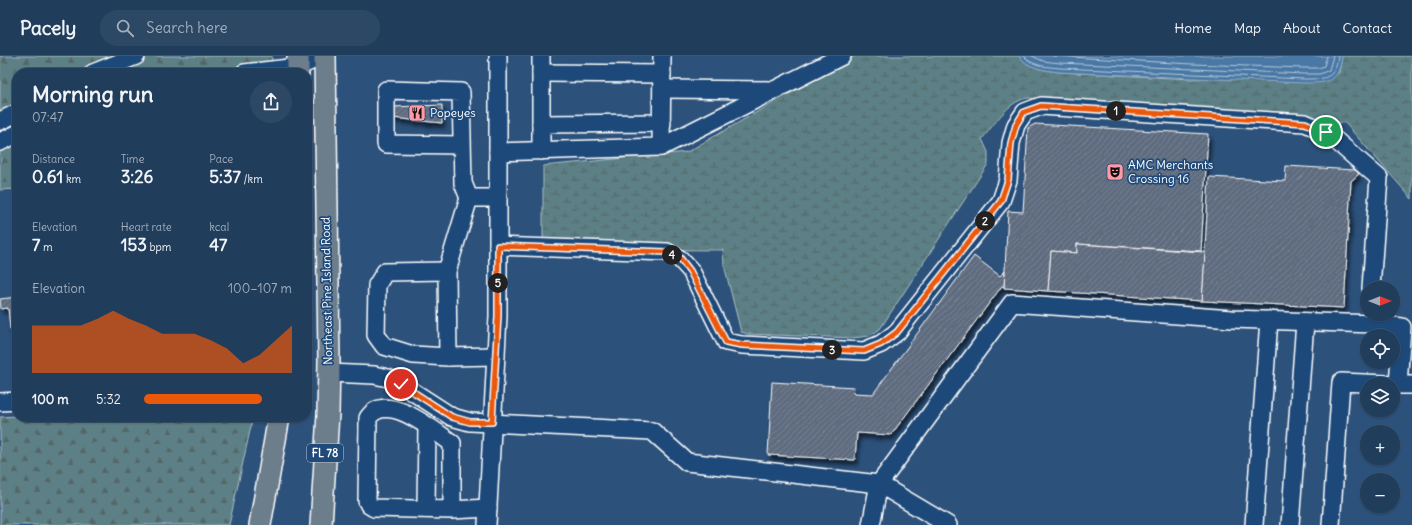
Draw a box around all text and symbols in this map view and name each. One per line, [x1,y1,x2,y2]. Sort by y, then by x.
search box [100,10,380,46]
text: Pacely [20,16,76,40]
icon: search [114,17,136,39]
text: Search here [146,18,228,37]
text: Home [1174,19,1212,37]
text: Map [1234,19,1261,37]
text: About [1283,19,1321,37]
text: Contact [1343,19,1392,37]
text: Morning run [32,80,154,108]
button: share [250,81,292,123]
pin: 1 [1106,101,1126,121]
restaurant icon: Popeyes [407,103,427,123]
text: 1 [1114,104,1118,118]
place label: Popeyes [430,105,476,120]
text: 07:47 [32,109,63,126]
pin [1309,115,1343,149]
icon: arrive [1315,121,1337,143]
text: Distance [32,152,75,166]
text: Time [121,152,144,166]
text: Pace [209,152,233,166]
place label: AMC Merchants Crossing 16 [1128,157,1213,186]
theatre icon: AMC Merchants Crossing 16 [1105,162,1125,182]
text: 0.61 [32,166,63,188]
text: 3:26 [121,166,153,188]
text: 5:37 [209,166,241,188]
text: km [63,172,81,186]
text: /km [241,172,263,186]
pin: 2 [975,211,995,231]
text: 2 [982,214,988,228]
street label: Northeast Pine Island Road [318,217,335,365]
text: Elevation [32,220,77,234]
text: Heart rate [121,220,172,234]
text: kcal [209,220,229,234]
text: 7 [32,234,40,256]
text: 153 [121,234,147,256]
text: 47 [209,234,227,256]
text: m [40,240,53,254]
text: bpm [147,240,171,254]
pin: 4 [662,245,682,265]
text: 4 [669,248,675,262]
pin: 5 [488,273,508,293]
text: 5 [495,276,501,290]
text: Elevation [32,280,85,297]
text: 100–107 m [228,280,292,297]
north arrow [1360,281,1400,321]
map controls [1360,281,1400,513]
button: locate [1360,329,1400,369]
pin: 3 [822,340,842,360]
text: 3 [829,343,835,357]
pin [384,367,418,401]
icon: check [390,373,412,395]
button: layers [1360,377,1400,417]
text: 100 m [32,391,69,408]
text: 5:32 [96,391,121,408]
button: + [1360,425,1400,465]
road number: FL 78 [307,444,343,462]
button: − [1360,473,1400,513]

